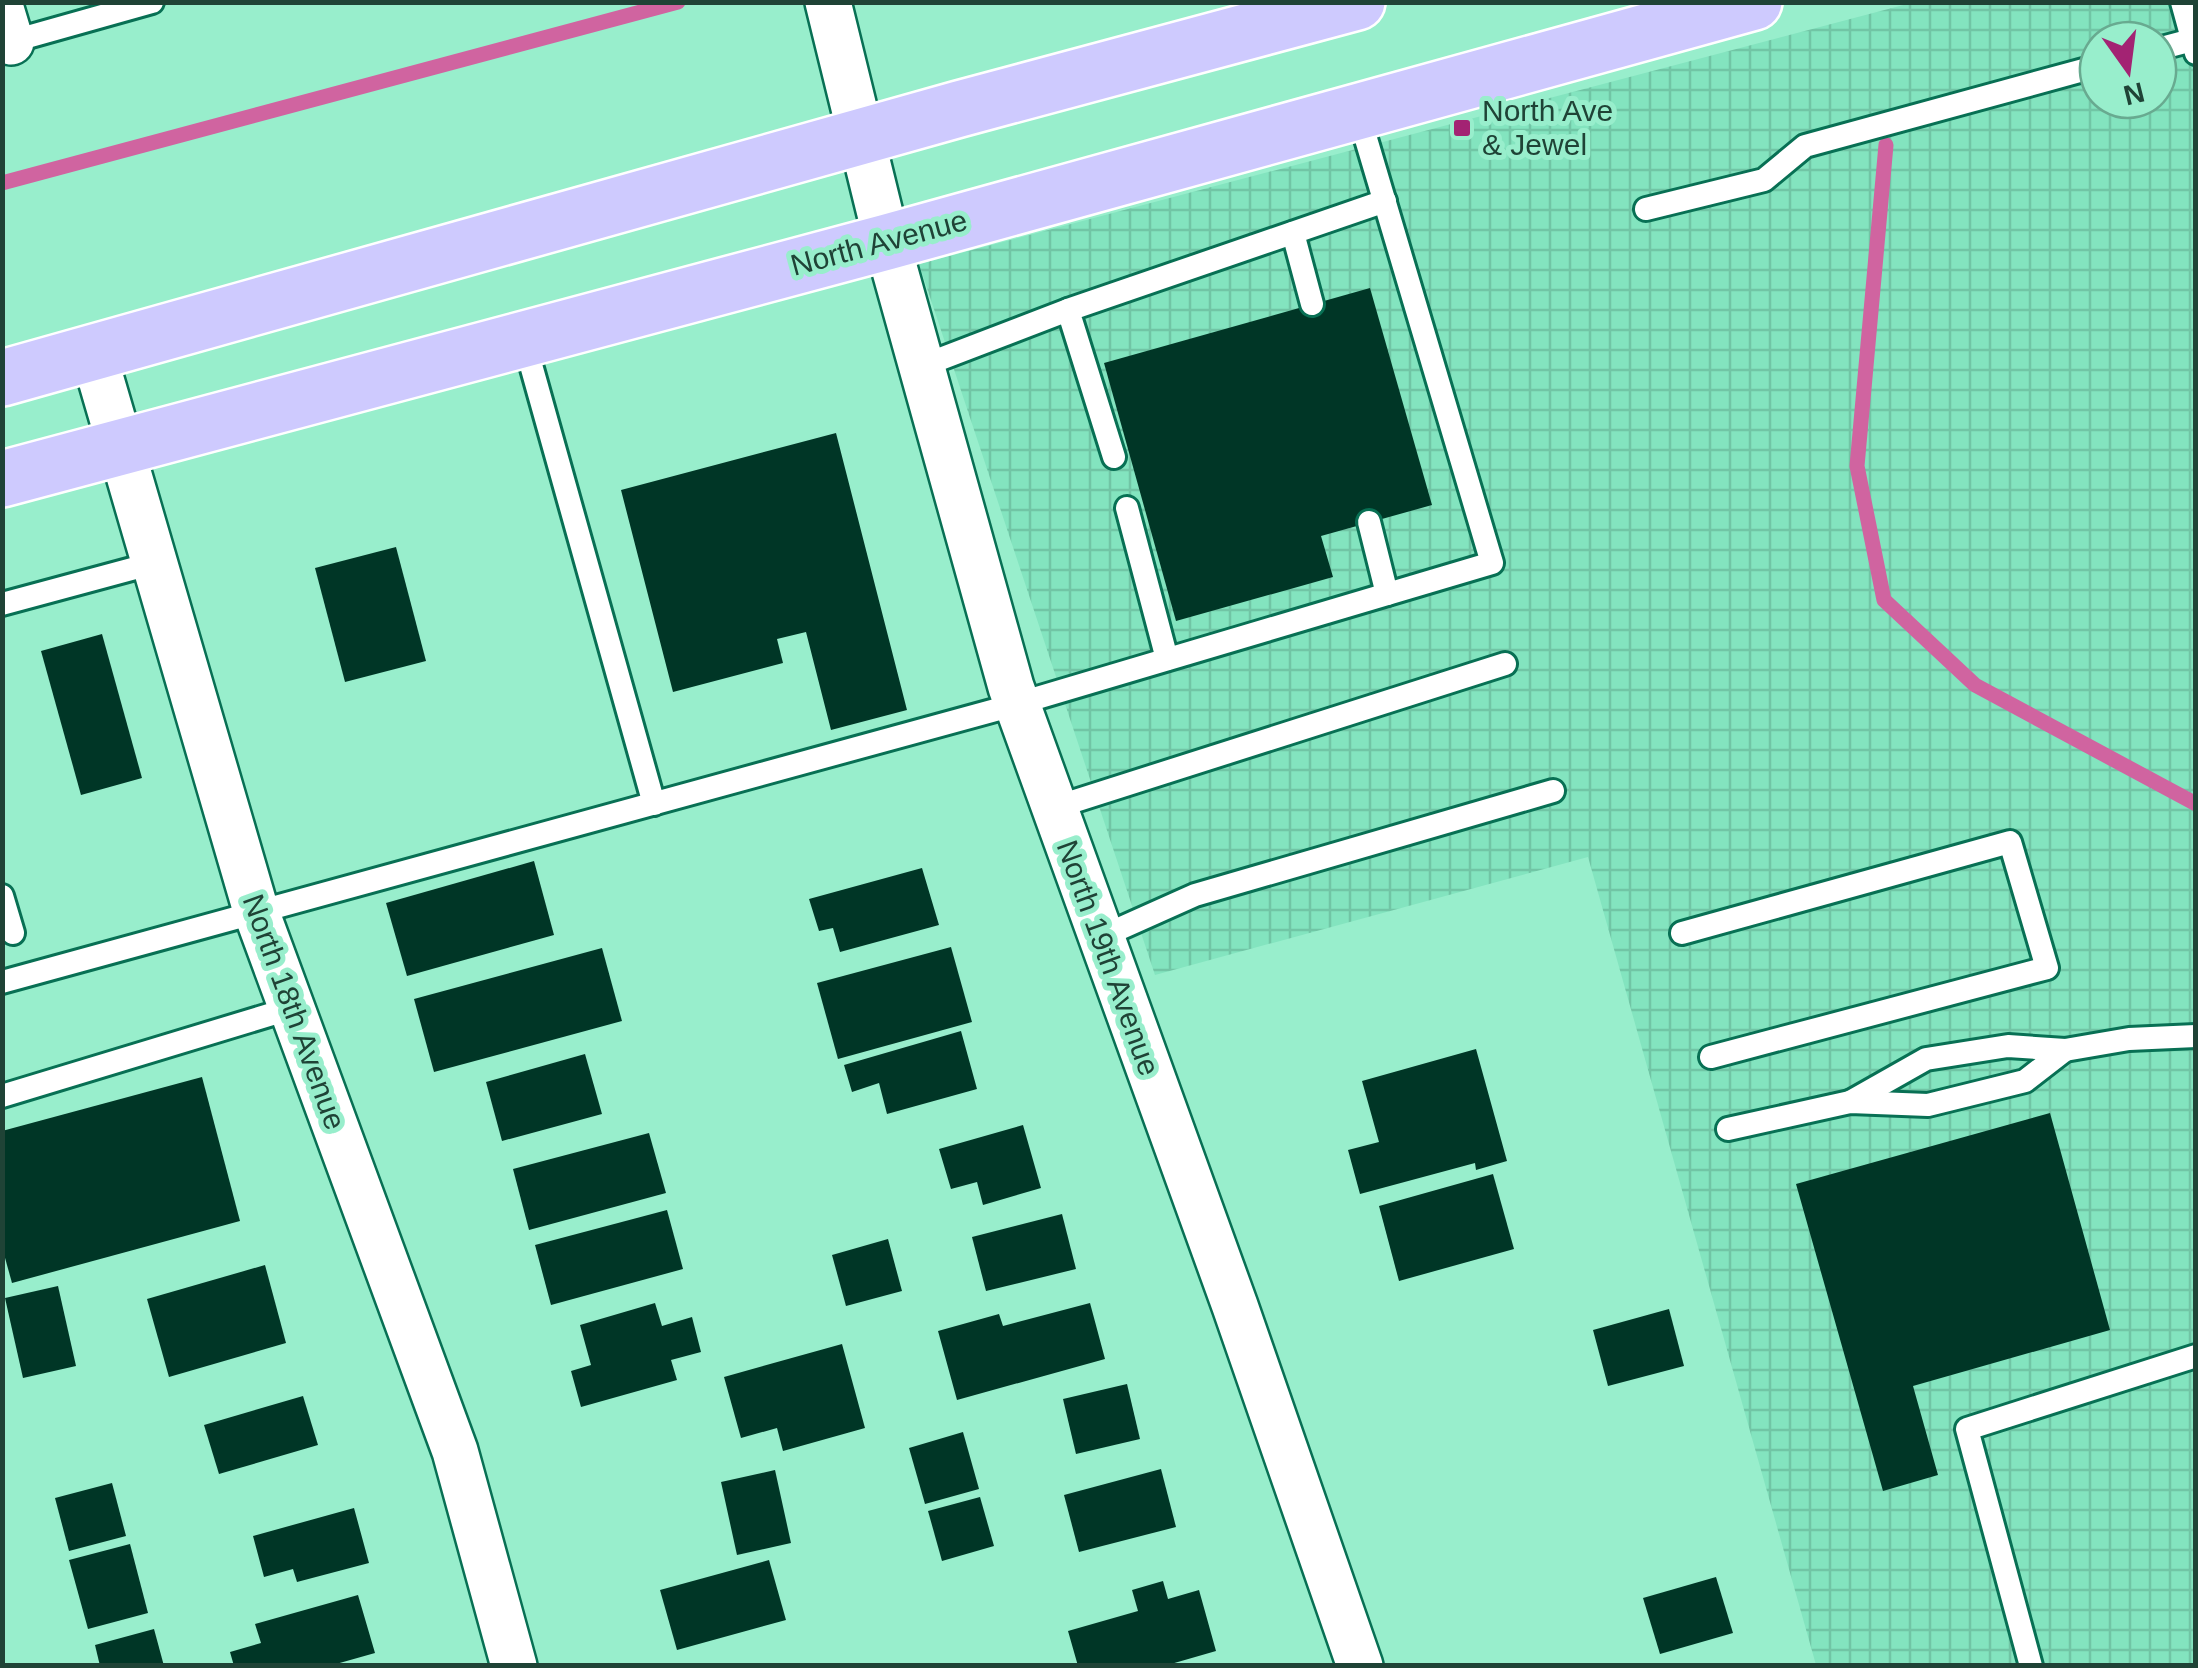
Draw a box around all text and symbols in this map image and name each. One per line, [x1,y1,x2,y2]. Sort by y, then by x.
north arrow [2078,20,2178,120]
text: N [2120,76,2147,111]
place label: North Ave & Jewel [1482,94,1613,161]
marker: North Ave & Jewel [1451,117,1473,139]
street label: North Avenue [787,203,971,282]
street label: North 19th Avenue [1051,836,1166,1080]
street label: North 18th Avenue [237,890,352,1134]

